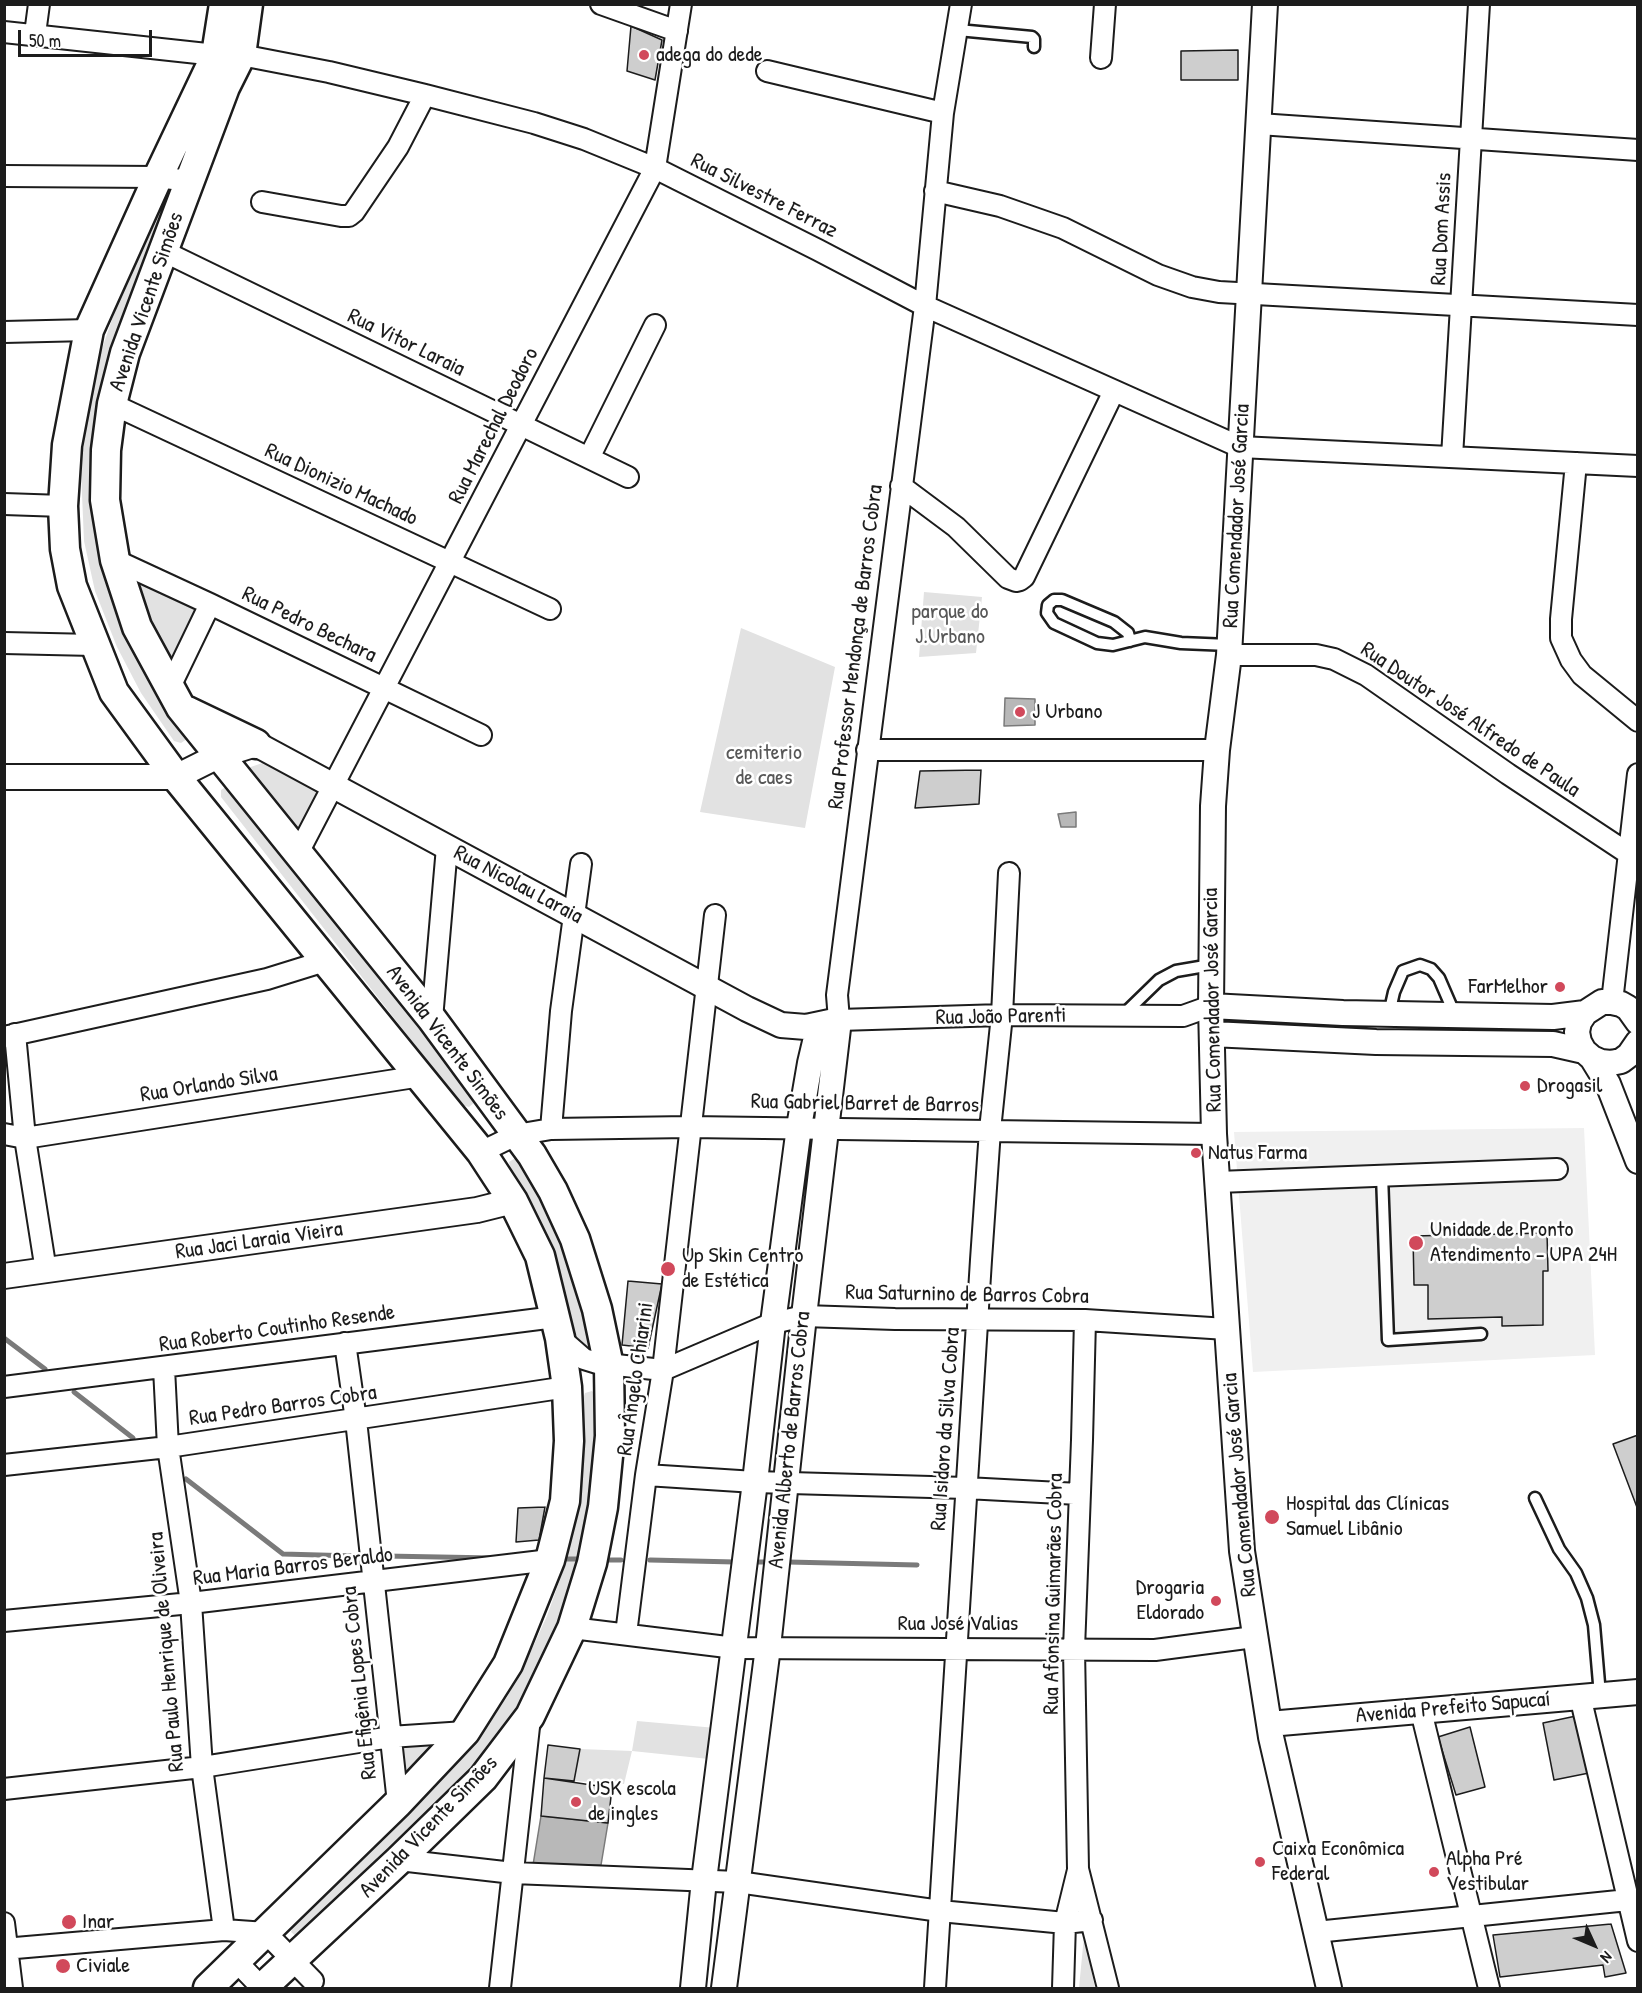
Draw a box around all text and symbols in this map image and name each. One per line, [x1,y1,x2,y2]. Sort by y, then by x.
scale bar [21,18,154,56]
text: 50 m [29,28,61,53]
place label: adega do dede [656,42,763,68]
marker: adega do dede [637,48,651,62]
street label: Rua Silvestre Ferraz [686,148,842,244]
street label: Rua Dom Assis [1426,172,1458,286]
street label: Avenida Vicente Simões [104,209,190,395]
street label: Rua Vitor Laraia [343,303,469,383]
street label: Rua Marechal Deodoro [443,344,545,508]
street label: Rua Comendador José Garcia [1218,403,1256,629]
street label: Rua Dionizio Machado [260,438,422,532]
street label: Rua Professor Mendonça de Barros Cobra [823,483,889,811]
street label: Rua Pedro Bechara [238,581,380,669]
park label: parque do J.Urbano [912,599,988,650]
street label: Rua Doutor José Alfredo de Paula [1355,637,1585,803]
place label: J Urbano [1032,699,1102,725]
marker: J Urbano [1013,705,1027,719]
park label: cemiterio de caes [726,740,802,792]
street label: Rua Nicolau Laraia [449,840,587,930]
street label: Rua Comendador José Garcia [1198,888,1228,1112]
street label: Avenida Vicente Simões [380,960,514,1126]
place label: FarMelhor [1468,974,1548,1000]
marker: FarMelhor [1553,980,1567,994]
street label: Rua João Parenti [935,1003,1067,1031]
street label: Rua Orlando Silva [139,1061,279,1109]
place label: Drogasil [1537,1073,1602,1099]
marker: Drogasil [1518,1079,1532,1093]
street label: Rua Gabriel Barret de Barros [751,1089,979,1119]
place label: Natus Farma [1208,1140,1307,1166]
marker: Natus Farma [1189,1146,1203,1160]
street label: Rua Jaci Laraia Vieira [174,1216,344,1266]
place label: Unidade de Pronto Atendimento - UPA 24H [1430,1217,1617,1268]
marker: Unidade de Pronto Atendimento - UPA 24H [1407,1234,1425,1252]
place label: Up Skin Centro de Estética [682,1243,803,1294]
marker: Up Skin Centro de Estética [659,1260,677,1278]
street label: Rua Saturnino de Barros Cobra [845,1280,1089,1310]
street label: Rua Roberto Coutinho Resende [157,1299,397,1359]
street label: Rua Ângelo Chiarini [612,1301,660,1457]
street label: Avenida Alberto de Barros Cobra [763,1310,817,1570]
street label: Rua Isidoro da Silva Cobra [926,1327,966,1531]
street label: Rua Comendador José Garcia [1217,1372,1263,1598]
street label: Rua Pedro Barros Cobra [188,1380,378,1432]
street label: Rua Afonsina Guimarães Cobra [1039,1473,1069,1715]
place label: Hospital das Clínicas Samuel Libânio [1286,1491,1449,1542]
marker: Hospital das Clínicas Samuel Libânio [1263,1508,1281,1526]
street label: Rua Paulo Henrique de Oliveira [143,1531,191,1773]
street label: Rua Maria Barros Beraldo [192,1542,394,1592]
place label: Drogaria Eldorado [1136,1575,1204,1627]
street label: Rua Efigênia Lopes Cobra [337,1585,383,1781]
marker: Drogaria Eldorado [1209,1594,1223,1608]
street label: Rua José Valias [898,1611,1018,1637]
street label: Avenida Prefeito Sapucaí [1355,1686,1551,1730]
street label: Avenida Vicente Simões [354,1750,504,1904]
place label: USK escola de ingles [588,1776,676,1828]
marker: USK escola de ingles [569,1795,583,1809]
place label: Caixa Econômica Federal [1272,1836,1404,1888]
place label: Alpha Pré Vestibular [1446,1846,1529,1898]
marker: Caixa Econômica Federal [1253,1855,1267,1869]
marker: Alpha Pré Vestibular [1427,1865,1441,1879]
place label: Inar [82,1909,114,1935]
marker: Inar [60,1913,78,1931]
north arrow [1564,1915,1624,1975]
text: N [1596,1947,1618,1968]
place label: Civiale [76,1953,130,1979]
marker: Civiale [54,1957,72,1975]

